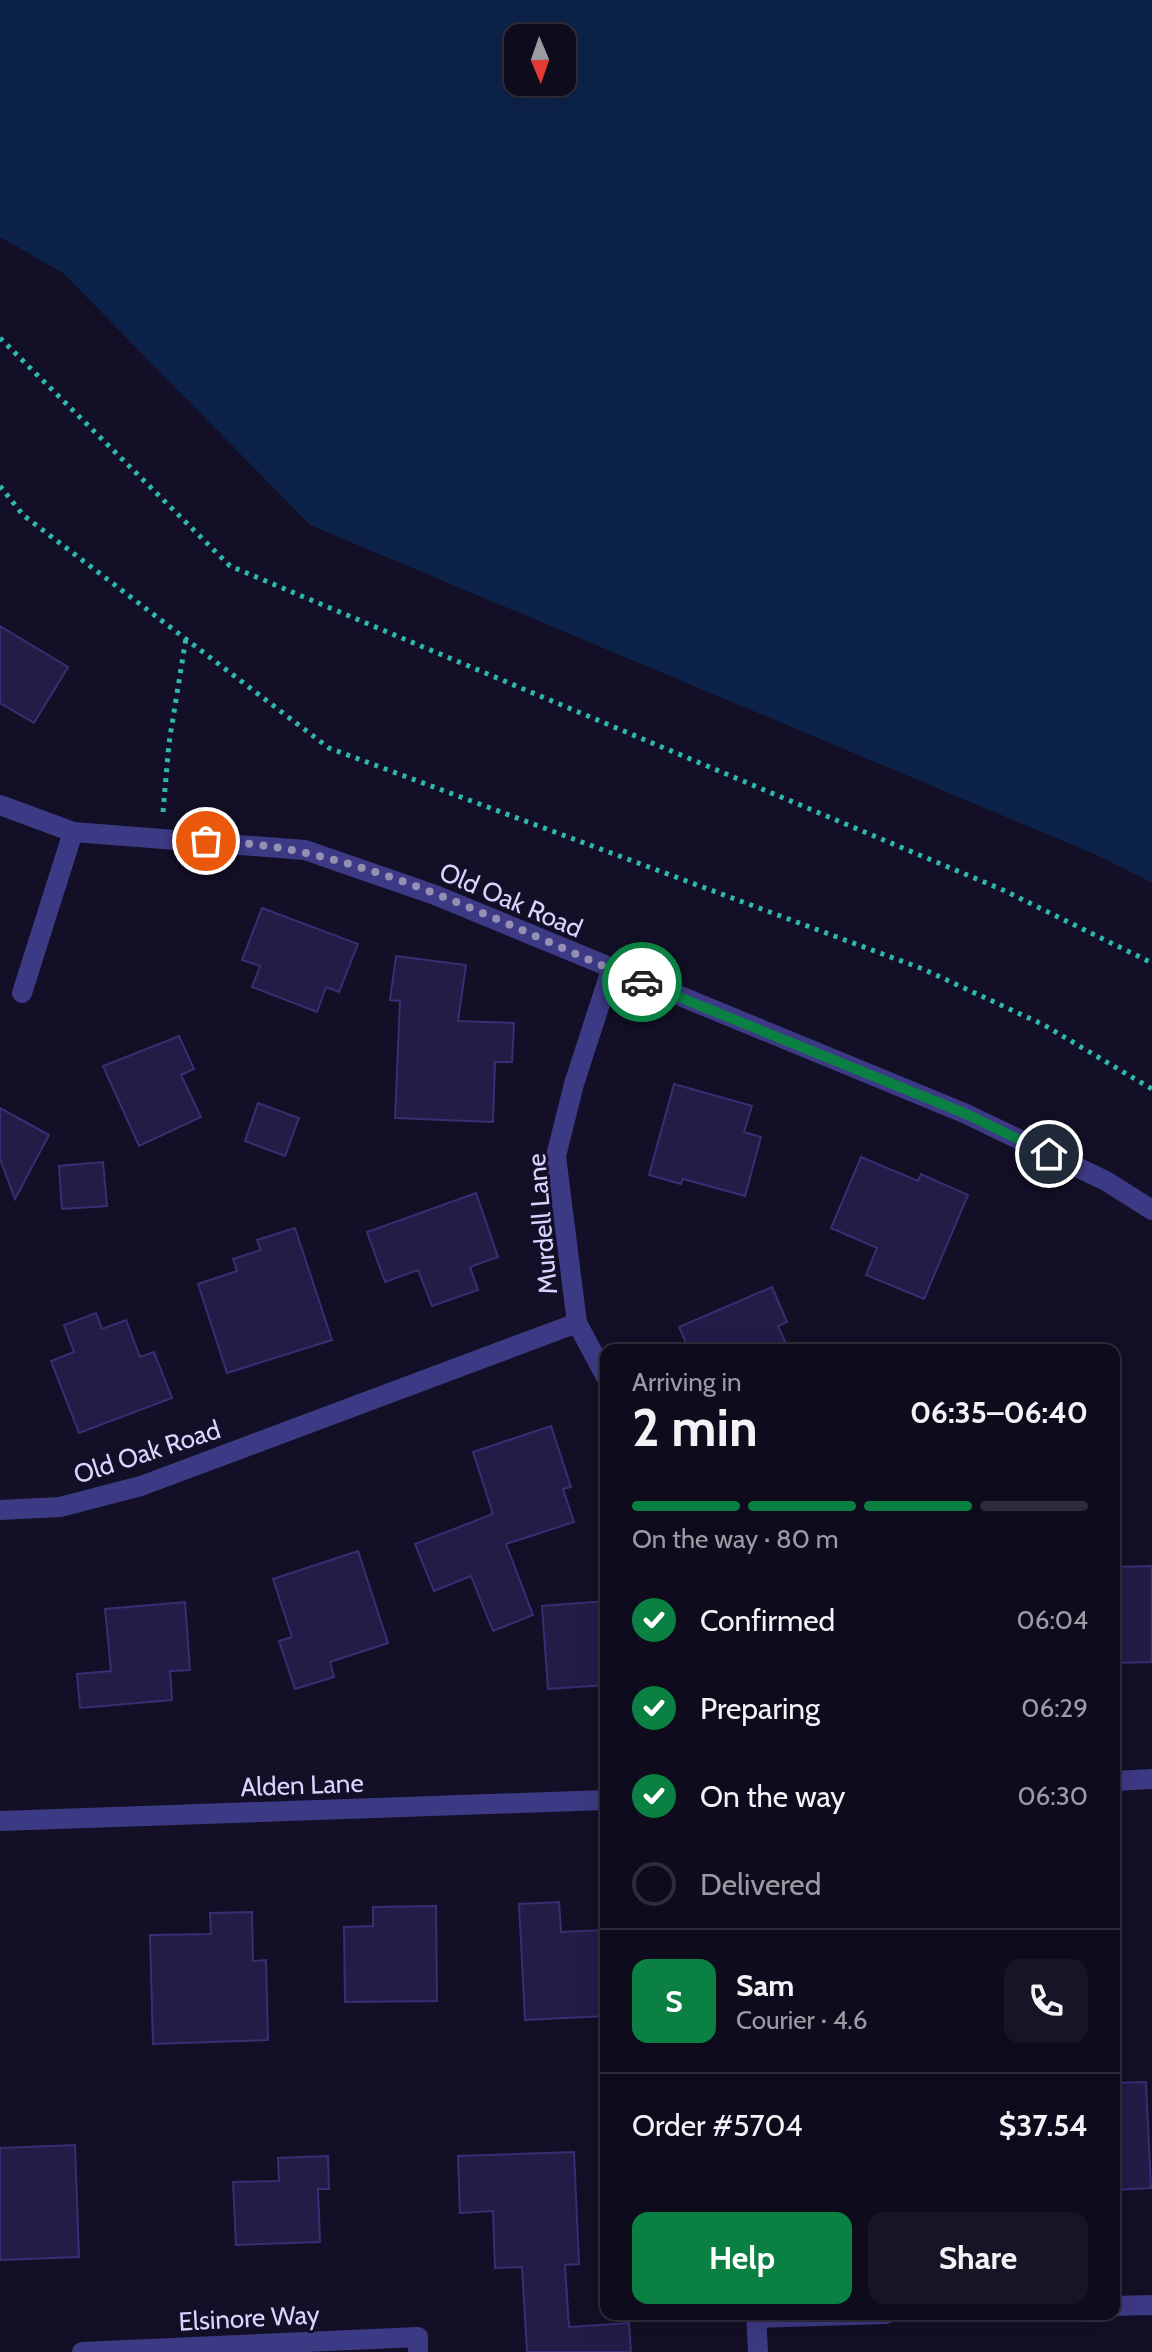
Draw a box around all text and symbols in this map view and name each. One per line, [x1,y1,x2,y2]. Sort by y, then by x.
north arrow [504,24,576,96]
map controls [504,24,576,96]
pin [172,807,240,875]
icon: bag [184,819,228,863]
street label: Old Oak Road [435,856,587,944]
courier [602,942,682,1022]
icon: car [620,960,664,1004]
pin [1015,1120,1083,1188]
icon: home [1027,1132,1071,1176]
street label: Murdell Lane [520,1152,564,1296]
text: Arriving in [632,1366,742,1398]
text: 06:35–06:40 [910,1394,1088,1431]
text: 2 min [632,1396,758,1459]
street label: Old Oak Road [70,1413,224,1491]
text: On the way · 80 m [632,1523,839,1555]
icon: check [632,1598,676,1642]
text: Confirmed [700,1602,835,1639]
text: 06:04 [1016,1604,1088,1636]
icon: check [632,1686,676,1730]
text: Preparing [700,1690,820,1727]
text: 06:29 [1021,1692,1088,1724]
street label: Alden Lane [240,1767,364,1803]
icon: check [632,1774,676,1818]
text: On the way [700,1778,845,1815]
text: 06:30 [1017,1780,1088,1812]
text: Delivered [700,1866,821,1903]
button: phone [1004,1959,1088,2043]
text: Sam [736,1967,794,2004]
text: S [665,1983,683,2020]
text: Courier · 4.6 [736,2004,868,2036]
text: Order #5704 [632,2107,803,2144]
text: $37.54 [999,2107,1088,2144]
button: Help [632,2212,852,2304]
button: Share [868,2212,1088,2304]
street label: Elsinore Way [178,2298,320,2338]

